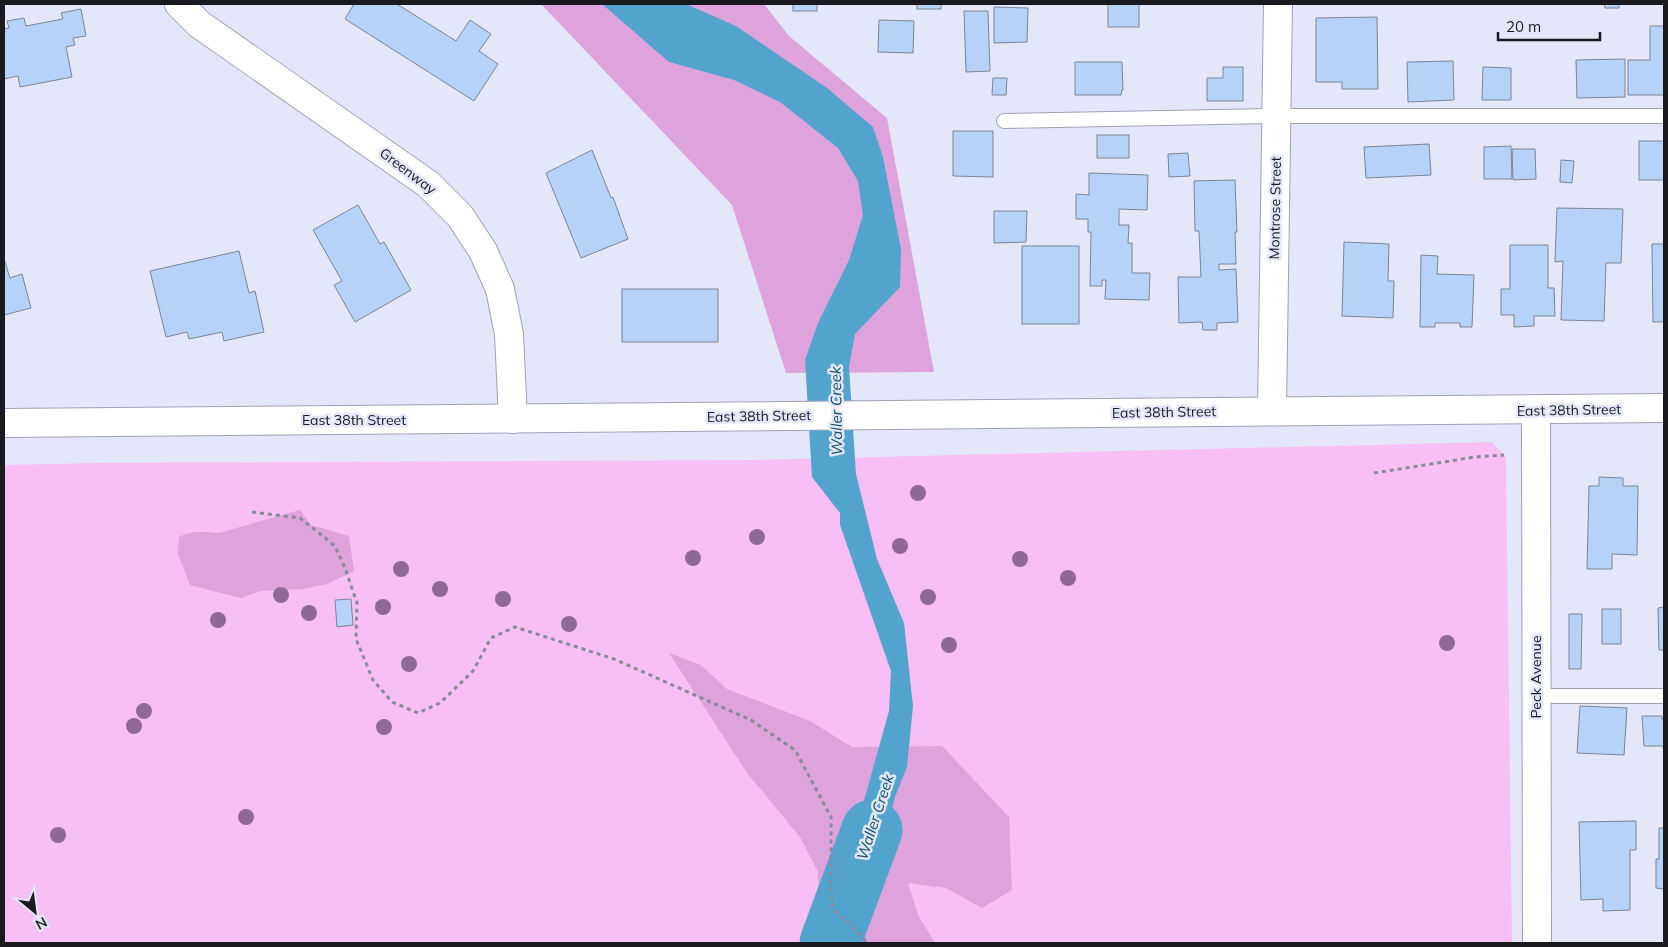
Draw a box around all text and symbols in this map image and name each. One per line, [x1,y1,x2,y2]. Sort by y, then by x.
scale bar [1498,10,1600,42]
text: 20 m [1506,17,1541,36]
street label: Greenway [376,144,440,199]
street label: Montrose Street [1265,156,1285,260]
water label: Waller Creek [826,365,846,456]
street label: East 38th Street [1517,400,1621,420]
street label: East 38th Street [1112,402,1216,422]
street label: East 38th Street [707,406,811,426]
street label: East 38th Street [302,411,406,429]
street label: Peck Avenue [1527,636,1545,718]
water label: Waller Creek [852,770,898,862]
north arrow [10,887,60,937]
text: N [32,913,50,934]

